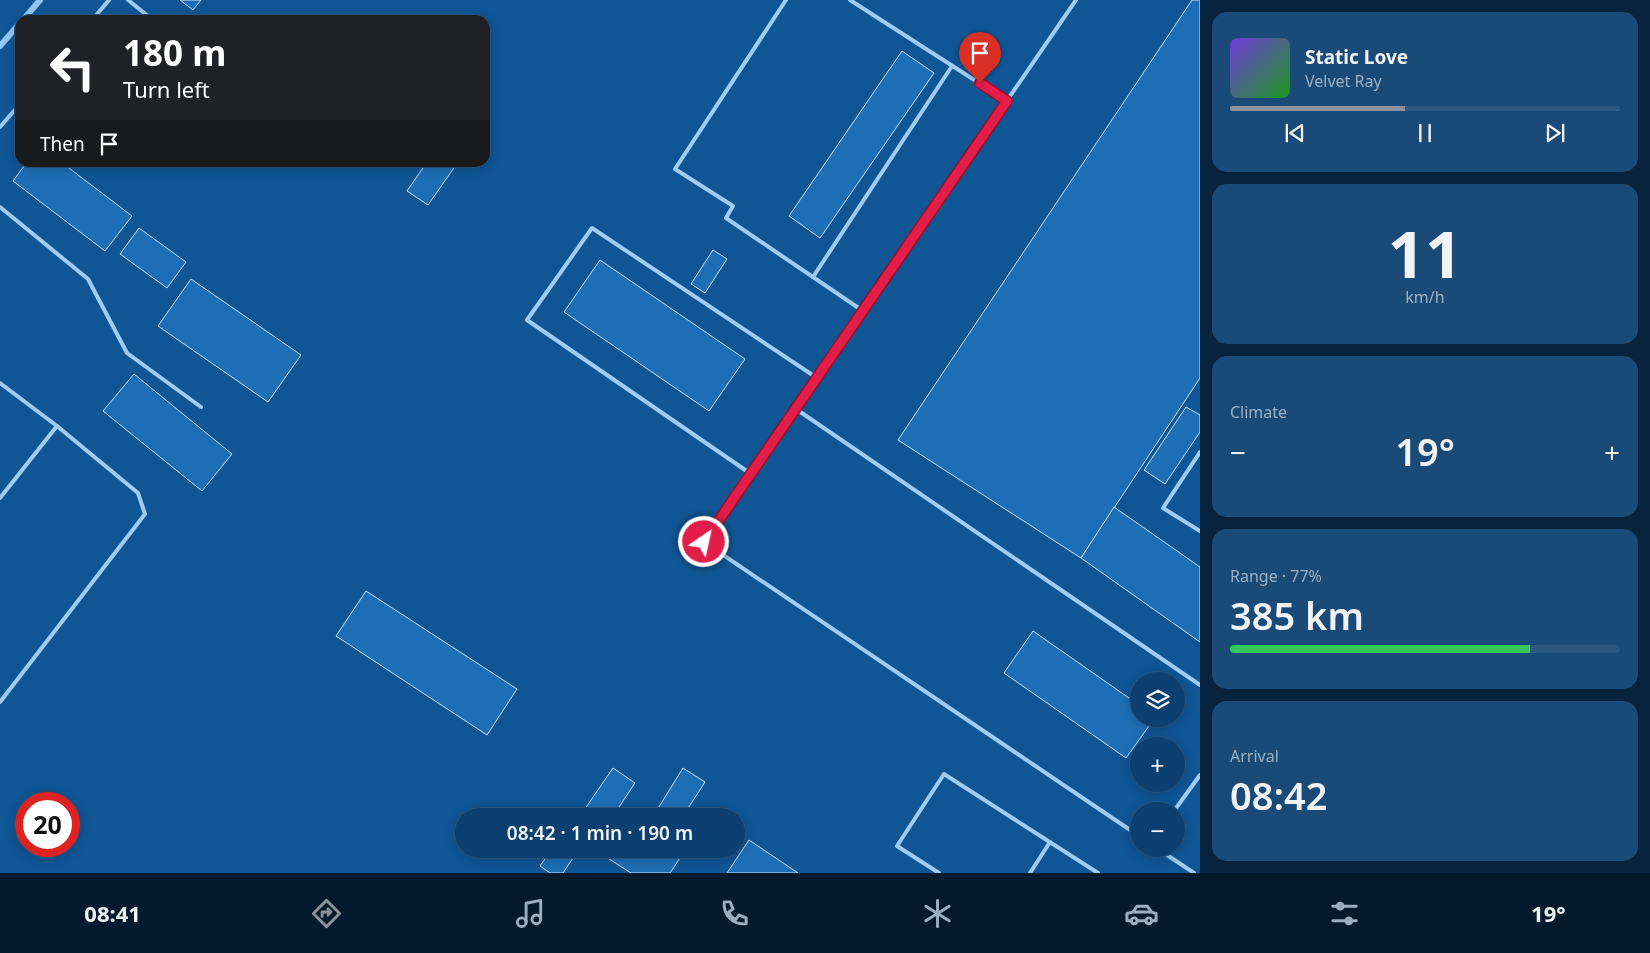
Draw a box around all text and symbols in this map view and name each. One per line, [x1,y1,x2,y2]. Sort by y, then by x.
text: 180 m [123,29,226,76]
pin [959,32,1001,83]
icon: left [40,35,105,100]
icon: arrive [966,39,994,67]
text: Static Love [1305,44,1408,70]
text: Velvet Ray [1305,70,1382,92]
text: Turn left [123,74,210,104]
icon: previous [1281,119,1309,147]
icon: pause [1411,119,1439,147]
icon: next [1541,119,1569,147]
icon: arrive [95,130,123,158]
text: Then [40,131,85,157]
text: 11 [1388,209,1462,297]
text: km/h [1405,286,1445,308]
text: Climate [1230,401,1287,423]
text: 19° [1395,425,1455,477]
text: − [1230,433,1246,471]
text: + [1604,433,1620,471]
position arrow [677,515,729,567]
text: Range · 77% [1230,565,1322,587]
text: 385 km [1230,589,1364,641]
map controls [1130,672,1185,857]
button: layers [1130,672,1185,727]
button: + [1130,737,1185,792]
text: Arrival [1230,745,1279,767]
text: 08:42 [1230,769,1327,821]
speed limit sign: 20 [15,792,80,857]
button: − [1130,802,1185,857]
text: 08:42 · 1 min · 190 m [507,820,693,846]
icon: directions [309,896,344,931]
icon: music [513,896,548,931]
icon: phone [717,896,752,931]
icon: climate [920,896,955,931]
icon: car [1124,896,1159,931]
icon: filters [1327,896,1362,931]
text: 08:41 [84,898,141,928]
text: 19° [1531,898,1566,928]

